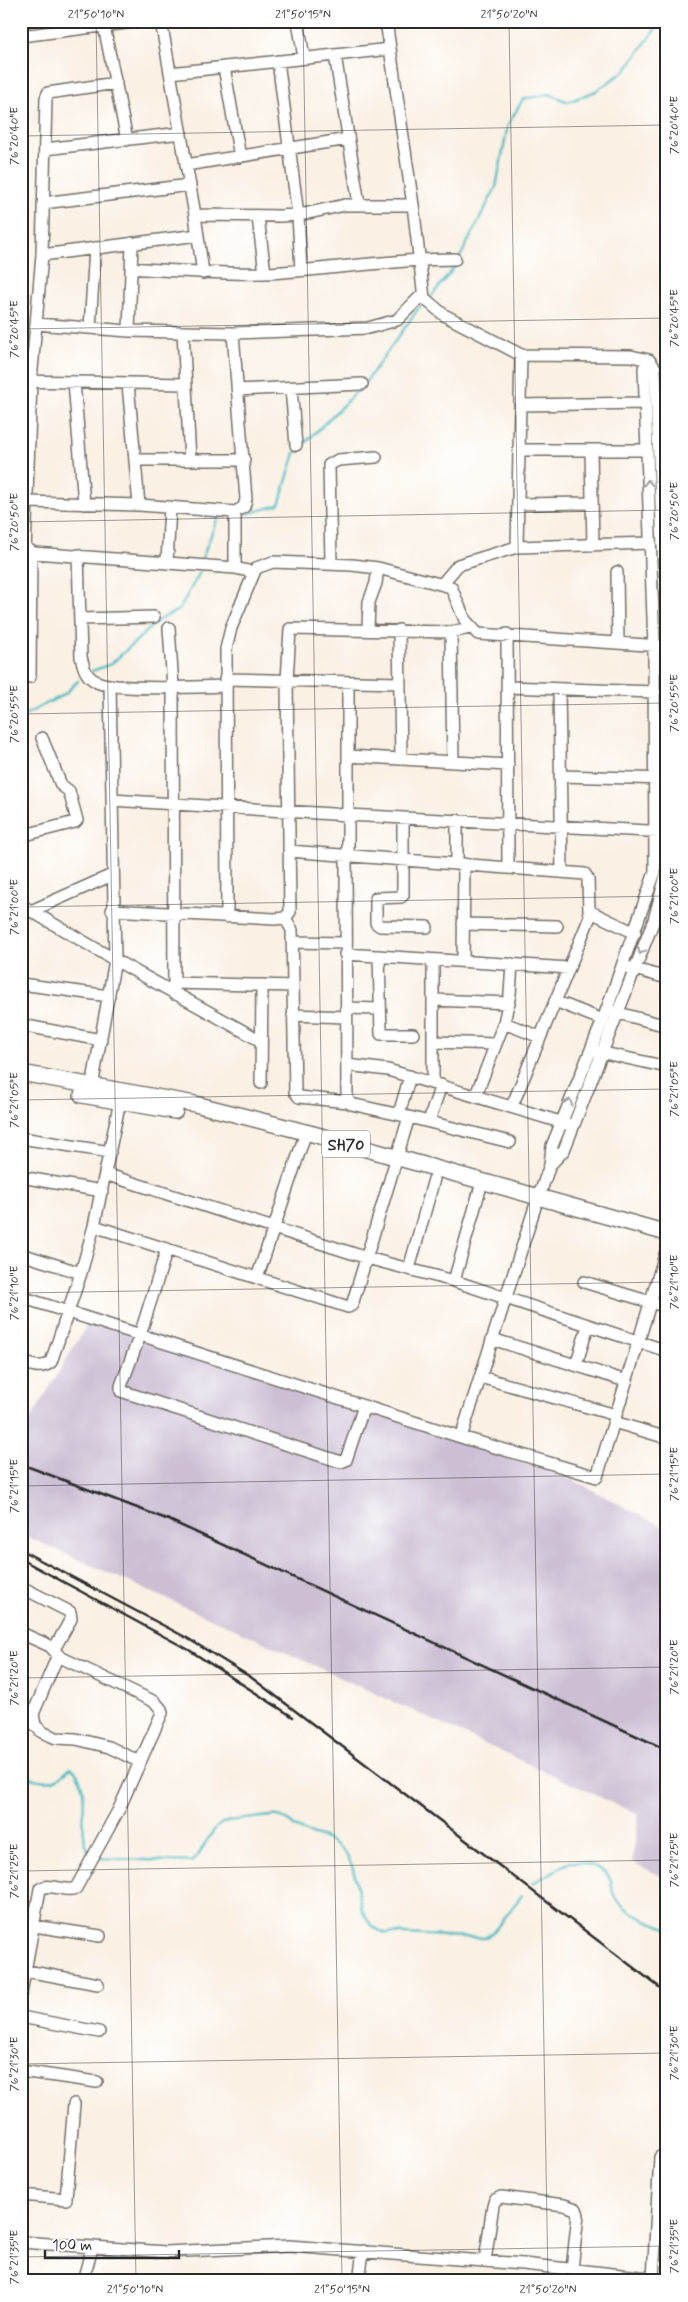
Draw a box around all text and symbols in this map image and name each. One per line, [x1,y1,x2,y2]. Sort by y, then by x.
text: 21°50'10"N [68,7,124,23]
text: 21°50'15"N [275,7,331,23]
text: 21°50'20"N [481,7,537,23]
text: 76°20'40"E [667,96,683,154]
text: 76°20'40"E [7,107,23,165]
text: 76°20'45"E [667,289,683,347]
text: 76°20'45"E [7,300,23,358]
one-way arrow [643,479,653,486]
text: 76°20'50"E [667,482,683,540]
text: 76°20'50"E [7,493,23,551]
text: 76°20'55"E [667,674,683,732]
text: 76°20'55"E [7,685,23,743]
text: 76°21'00"E [667,868,683,924]
text: 76°21'00"E [7,879,23,935]
one-way arrow [637,946,647,955]
text: 76°21'05"E [667,1061,683,1117]
text: 76°21'05"E [7,1072,23,1128]
one-way arrow [564,1099,574,1107]
road number: SH70 [322,1130,370,1158]
text: 76°21'10"E [667,1254,683,1310]
text: 76°21'10"E [7,1265,23,1321]
text: 76°21'15"E [667,1447,683,1501]
text: 76°21'15"E [7,1459,23,1513]
text: 76°21'20"E [667,1639,683,1695]
text: 76°21'20"E [7,1650,23,1706]
text: 76°21'25"E [667,1832,683,1888]
text: 76°21'25"E [7,1843,23,1899]
text: 76°21'30"E [667,2025,683,2081]
text: 76°21'30"E [7,2036,23,2092]
text: 76°21'35"E [667,2219,683,2273]
scale bar [45,2227,179,2259]
text: 76°21'35"E [7,2230,23,2284]
text: 100 m [52,2236,92,2256]
text: 21°50'10"N [107,2282,163,2298]
text: 21°50'15"N [314,2282,370,2298]
text: 21°50'20"N [520,2282,576,2298]

